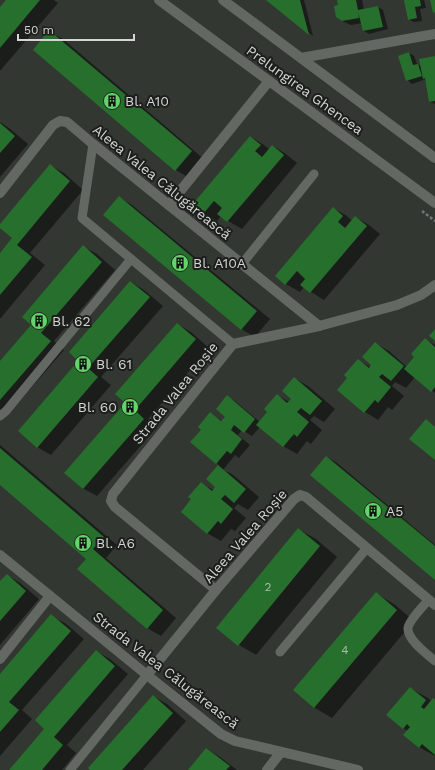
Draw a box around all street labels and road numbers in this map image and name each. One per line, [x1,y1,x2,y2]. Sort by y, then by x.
street label: Prelungirea Ghencea [244,42,366,138]
street label: Aleea Valea Călugărească [90,121,234,243]
street label: Strada Valea Roșie [129,339,222,448]
street label: Aleea Valea Roșie [200,486,291,587]
street label: Strada Valea Călugărească [90,608,242,732]

